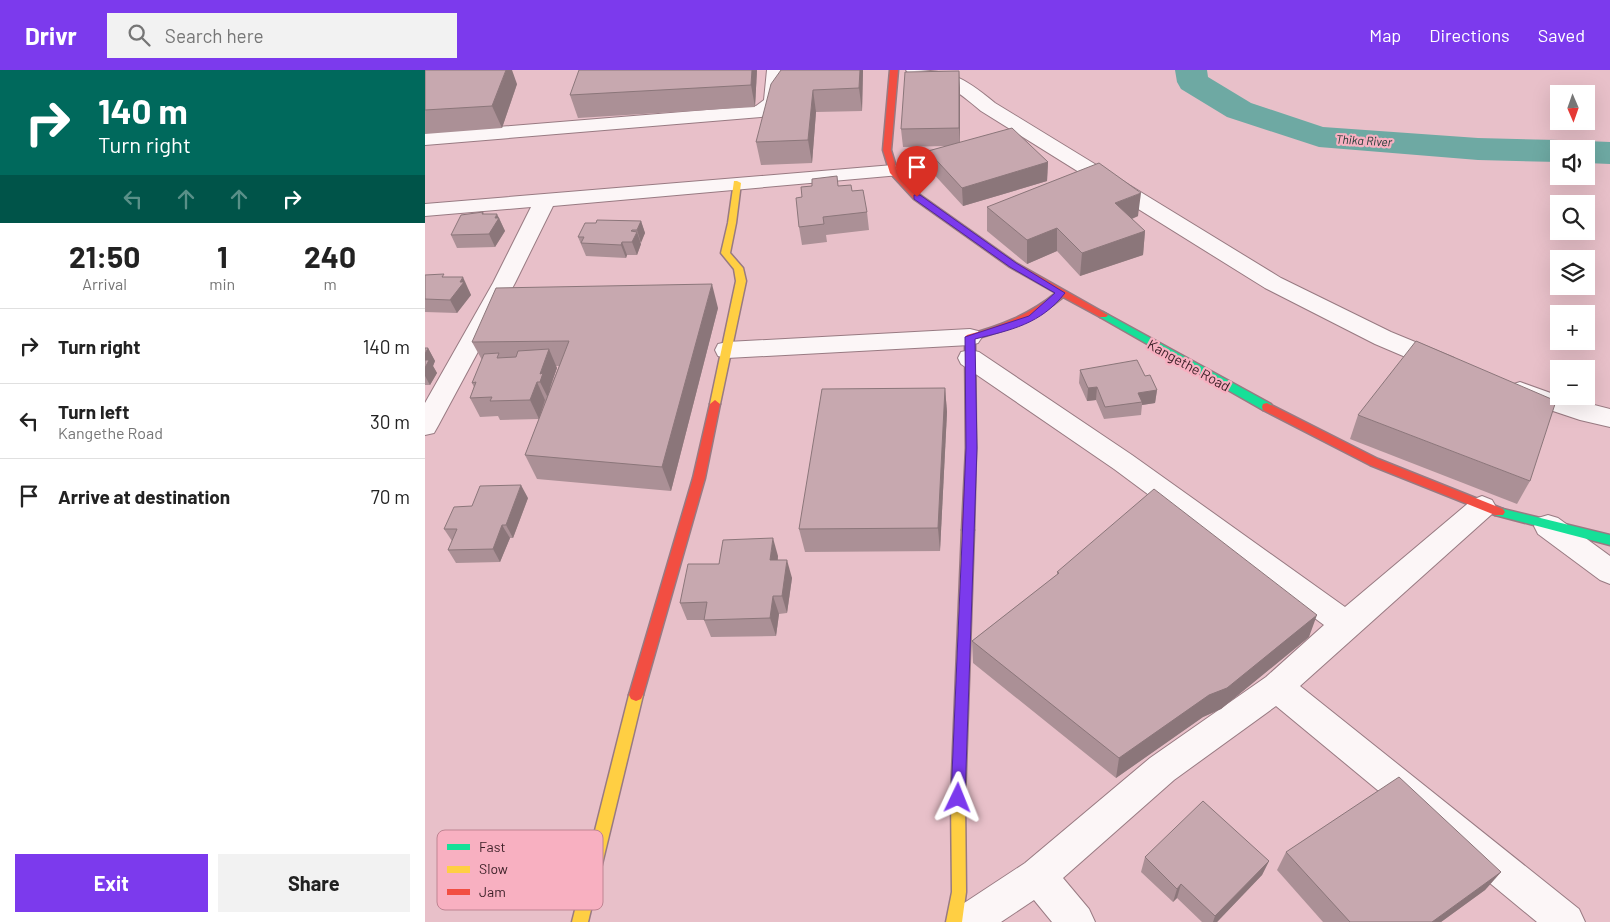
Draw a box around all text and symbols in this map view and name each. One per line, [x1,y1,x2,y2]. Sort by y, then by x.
search box [107,13,457,58]
text: Drivr [25,21,77,50]
icon: search [125,21,153,49]
text: Search here [165,24,264,47]
text: Map [1369,24,1401,46]
text: Directions [1429,24,1510,46]
text: Saved [1538,24,1585,46]
north arrow [1550,85,1595,130]
map controls [1550,85,1595,405]
text: 140 m [98,89,188,131]
icon: right [15,90,80,155]
text: Turn right [98,131,191,157]
water label: Thika River [1336,132,1393,148]
button: sound [1550,140,1595,185]
pin [896,146,938,197]
icon: arrive [903,153,931,181]
icon: left [119,185,147,213]
icon: ahead [172,185,200,213]
icon: ahead [225,185,253,213]
icon: right [278,185,306,213]
button: search [1550,195,1595,240]
text: 21:50 [69,238,140,274]
text: 1 [217,238,228,274]
text: 240 [304,238,356,274]
button: layers [1550,250,1595,295]
text: Arrival [82,274,127,293]
text: min [209,274,235,293]
text: m [323,274,337,293]
button: + [1550,305,1595,350]
icon: right [15,332,43,360]
text: Turn right [58,335,140,358]
text: 140 m [363,335,410,358]
street label: Kangethe Road [1145,335,1233,395]
button: − [1550,360,1595,405]
text: Turn left [58,400,129,423]
icon: left [15,407,43,435]
text: 30 m [370,410,410,433]
text: Kangethe Road [58,423,163,442]
icon: arrive [15,482,43,510]
text: Arrive at destination [58,485,230,508]
text: 70 m [371,485,410,508]
position arrow [931,771,983,823]
legend [437,830,603,910]
text: Fast [479,838,505,855]
button: Exit [15,854,208,912]
button: Share [218,854,410,912]
text: Slow [479,860,508,877]
text: Jam [479,883,506,900]

